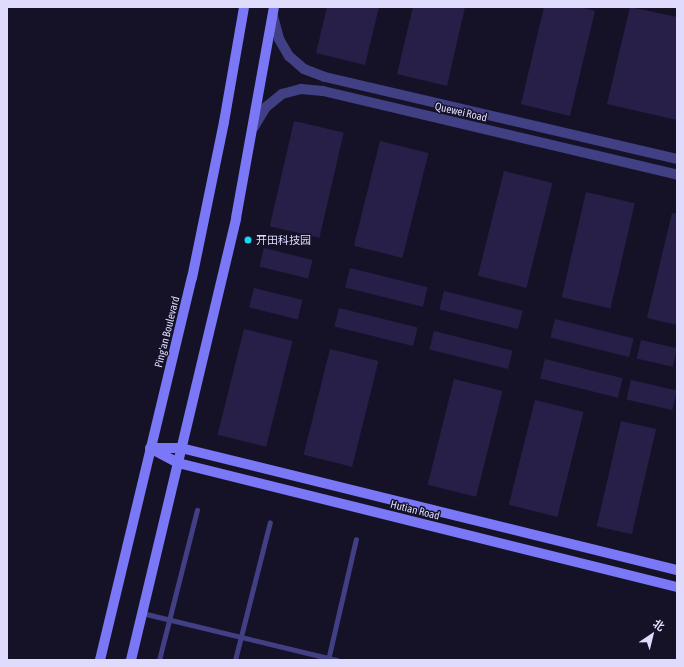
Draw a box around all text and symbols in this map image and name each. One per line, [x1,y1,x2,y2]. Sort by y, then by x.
street label: Quewei Road [434,100,488,124]
place label: 开田科技园 [256,233,311,247]
marker: 开田科技园 [243,235,253,245]
street label: Ping'an Boulevard [152,295,182,369]
street label: Hutian Road [389,498,441,522]
north arrow [632,615,672,655]
text: 北 [651,617,667,633]

